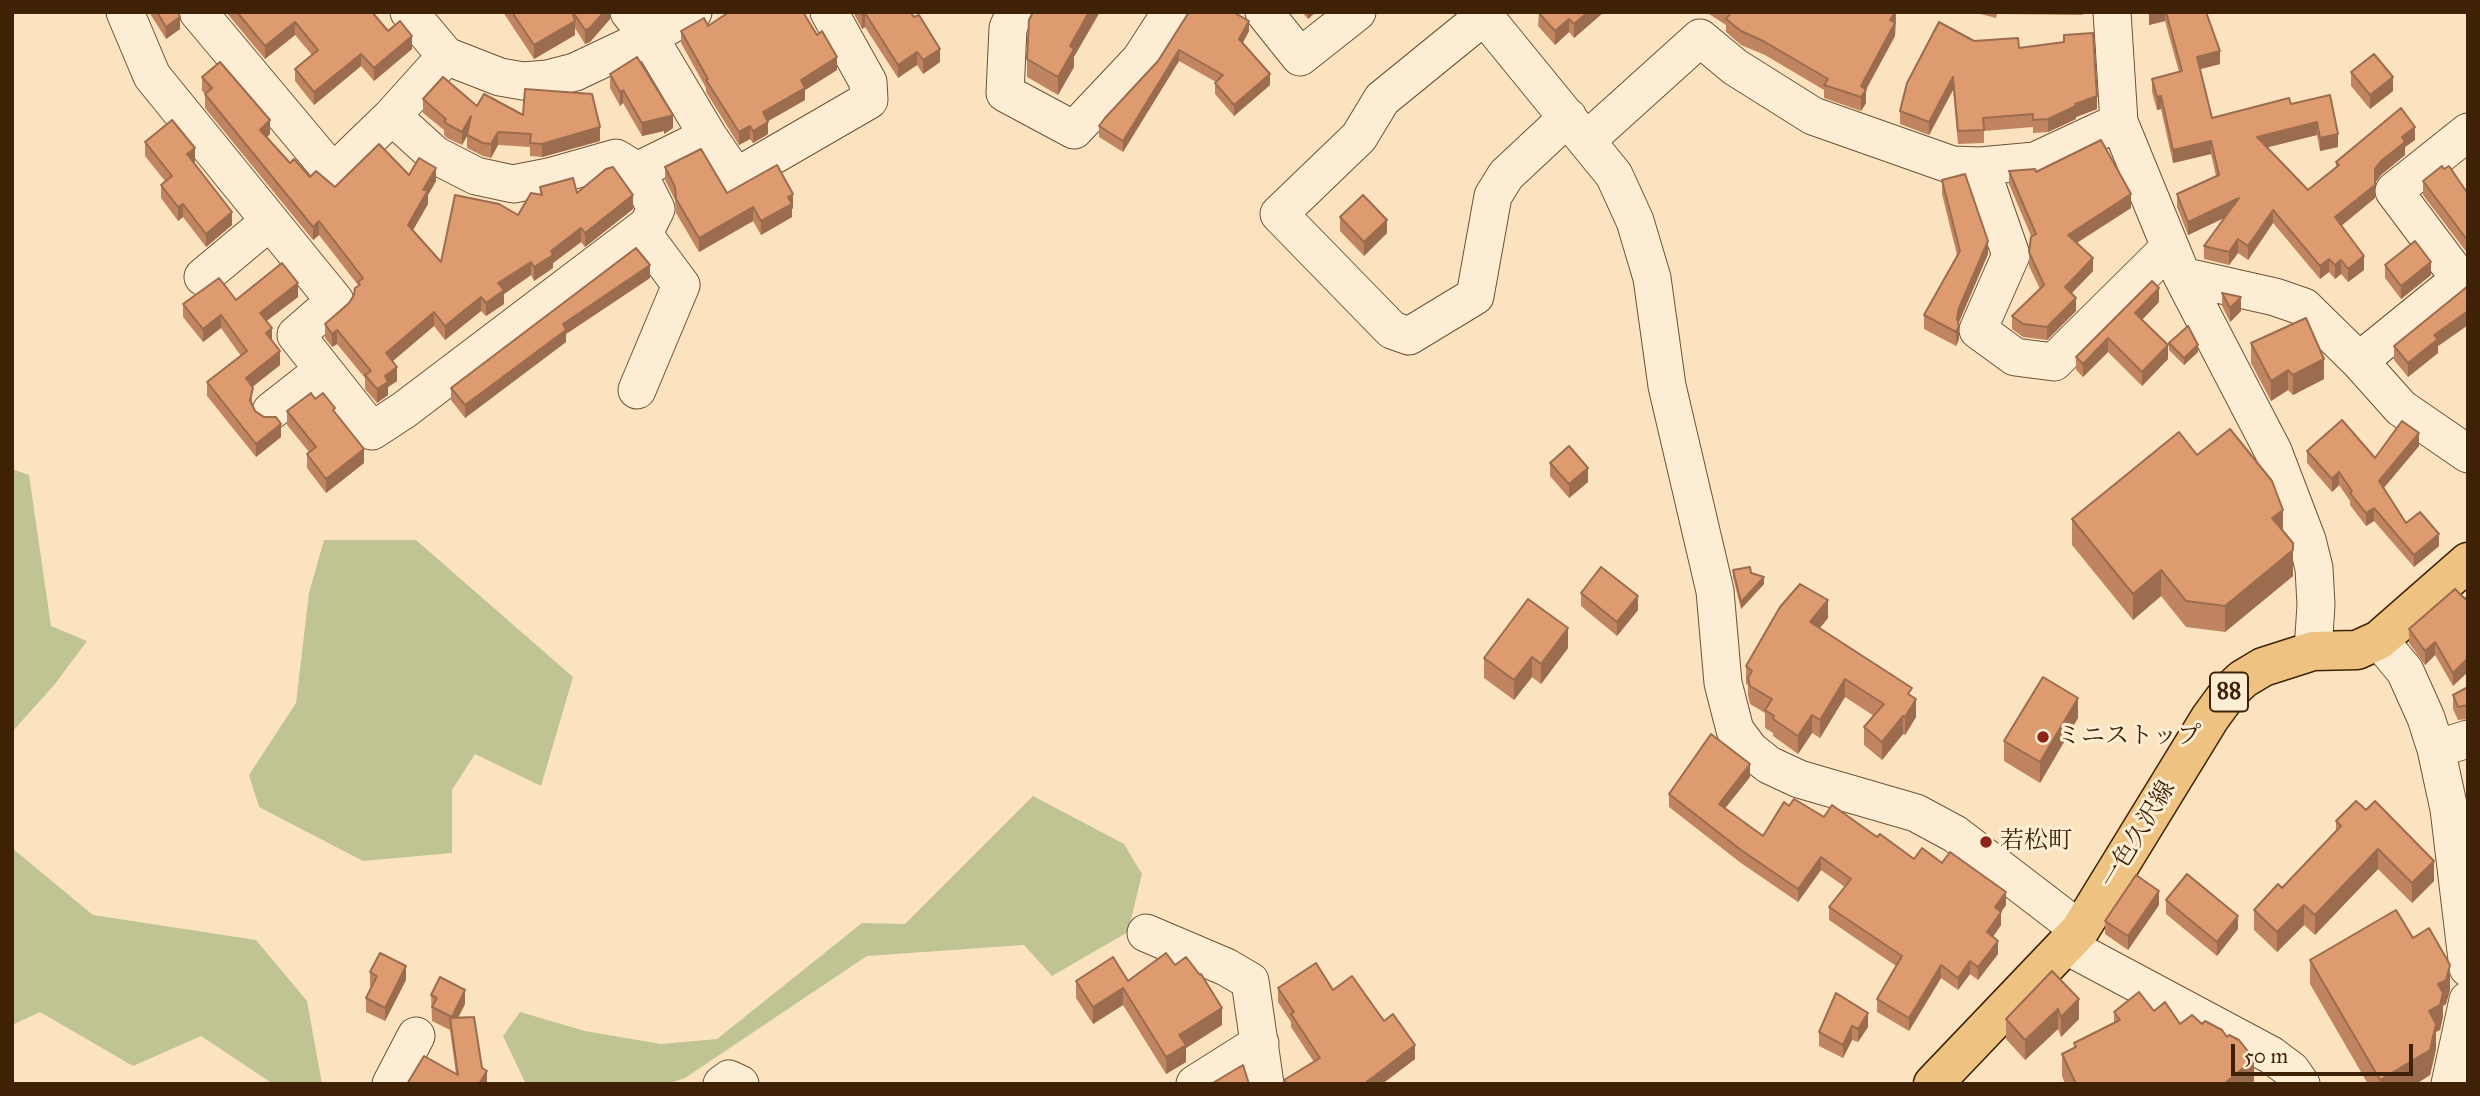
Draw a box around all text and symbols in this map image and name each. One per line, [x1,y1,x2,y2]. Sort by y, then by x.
road number: 88 [2210,672,2248,712]
place label: ミニストップ [2057,723,2201,751]
marker: ミニストップ [2035,729,2051,745]
street label: 一色久沢線 [2096,776,2182,894]
place label: 若松町 [2000,828,2072,856]
marker: 若松町 [1978,834,1994,850]
scale bar [2235,1030,2417,1074]
text: 50 m [2244,1043,2288,1069]

